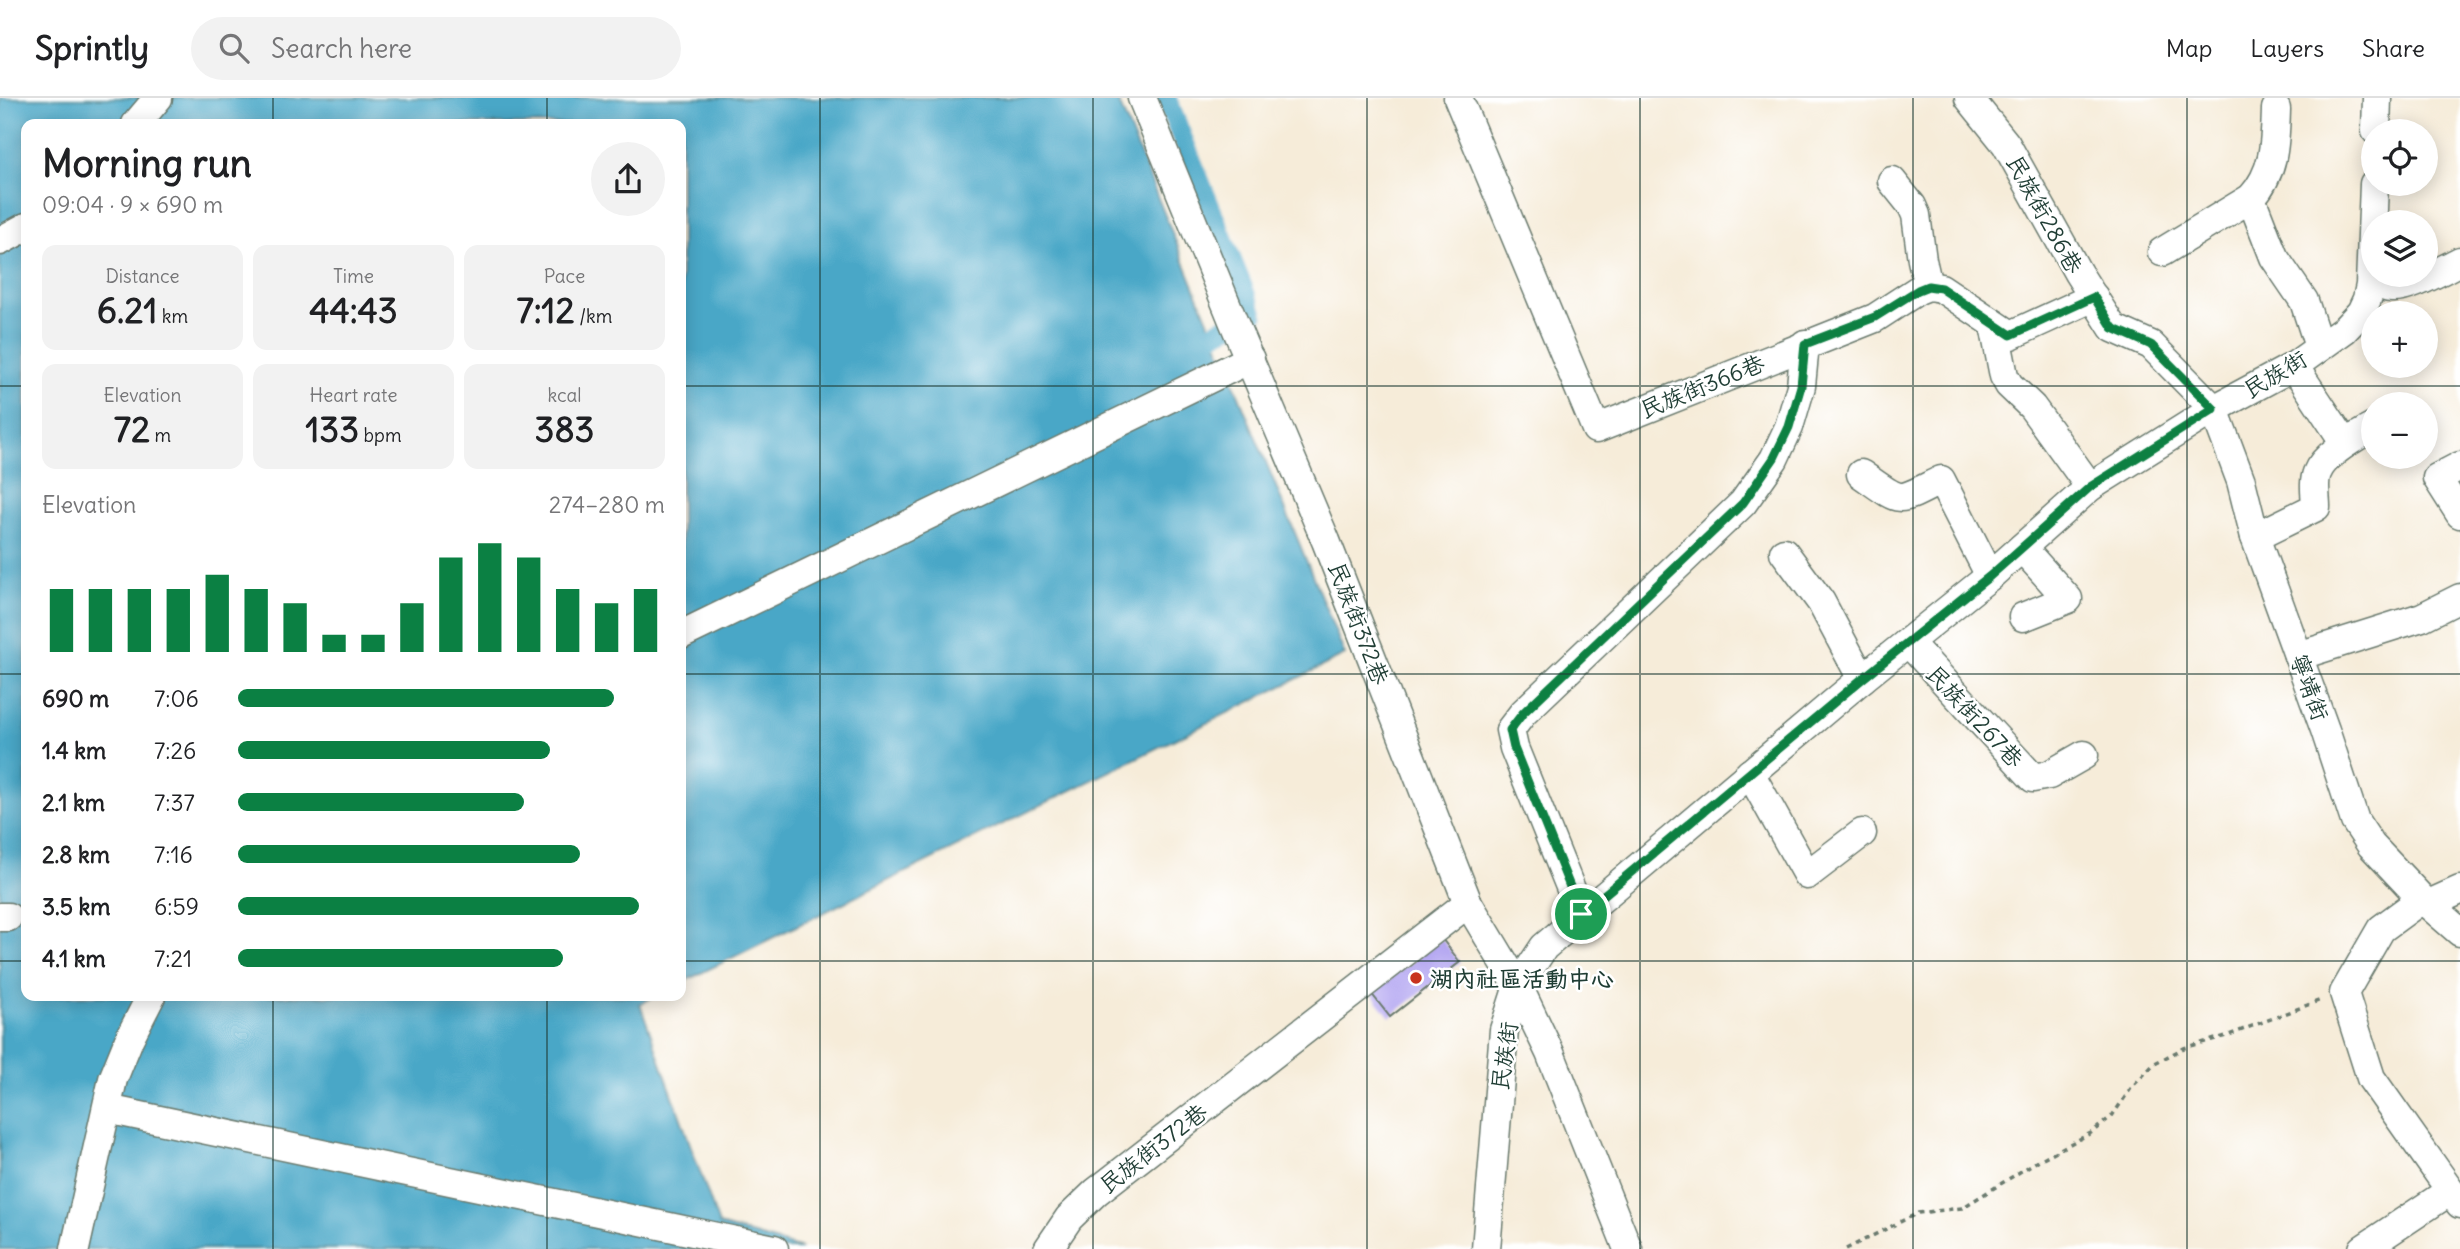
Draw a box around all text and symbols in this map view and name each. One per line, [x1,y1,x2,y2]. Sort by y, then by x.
search box [191,17,681,80]
text: Sprintly [35,27,149,69]
icon: search [215,29,253,67]
text: Search here [271,32,412,65]
text: Map [2166,33,2212,63]
text: Layers [2250,33,2324,63]
text: Share [2362,33,2425,63]
map controls [2361,119,2438,469]
button: locate [2361,119,2438,196]
text: Morning run [42,140,252,187]
button: share [591,142,665,216]
street label: 民族街286巷 [2001,150,2090,279]
text: 09:04 · 9 × 690 m [42,190,223,219]
button: layers [2361,210,2438,287]
text: Distance [105,264,180,288]
text: Time [333,264,374,288]
text: Pace [544,264,585,288]
text: 6.21 [97,288,157,332]
text: 44:43 [309,288,398,332]
text: 7:12 [517,288,575,332]
button: + [2361,301,2438,378]
text: km [157,304,188,328]
text: /km [575,304,612,328]
street label: 民族街 [2238,344,2312,404]
street label: 民族街366巷 [1636,348,1769,424]
text: Elevation [104,383,181,407]
text: Heart rate [309,383,398,407]
text: kcal [547,383,582,407]
button: − [2361,392,2438,469]
text: 72 [114,407,150,451]
text: 133 [305,407,359,451]
text: 383 [535,407,594,451]
text: m [150,423,171,447]
text: bpm [359,423,402,447]
text: Elevation [42,490,136,519]
text: 274–280 m [549,490,665,519]
street label: 民族街372巷 [1322,558,1396,689]
street label: 寧靖街 [2285,650,2335,724]
street label: 民族街267巷 [1920,659,2030,774]
text: 690 m [42,684,109,713]
text: 7:06 [154,684,199,713]
text: 1.4 km [42,736,106,765]
text: 7:26 [154,736,196,765]
text: 2.1 km [42,788,105,817]
text: 7:37 [154,788,195,817]
text: 2.8 km [42,840,110,869]
text: 7:16 [154,840,193,869]
pin [1551,884,1611,944]
text: 3.5 km [42,892,110,921]
text: 6:59 [154,892,199,921]
icon: arrive [1562,895,1600,933]
text: 4.1 km [42,944,106,973]
text: 7:21 [154,944,192,973]
place label: 湖內社區活動中心 [1430,964,1614,993]
marker: 湖內社區活動中心 [1408,970,1424,986]
street label: 民族街 [1485,1020,1523,1092]
street label: 民族街372巷 [1093,1096,1214,1199]

